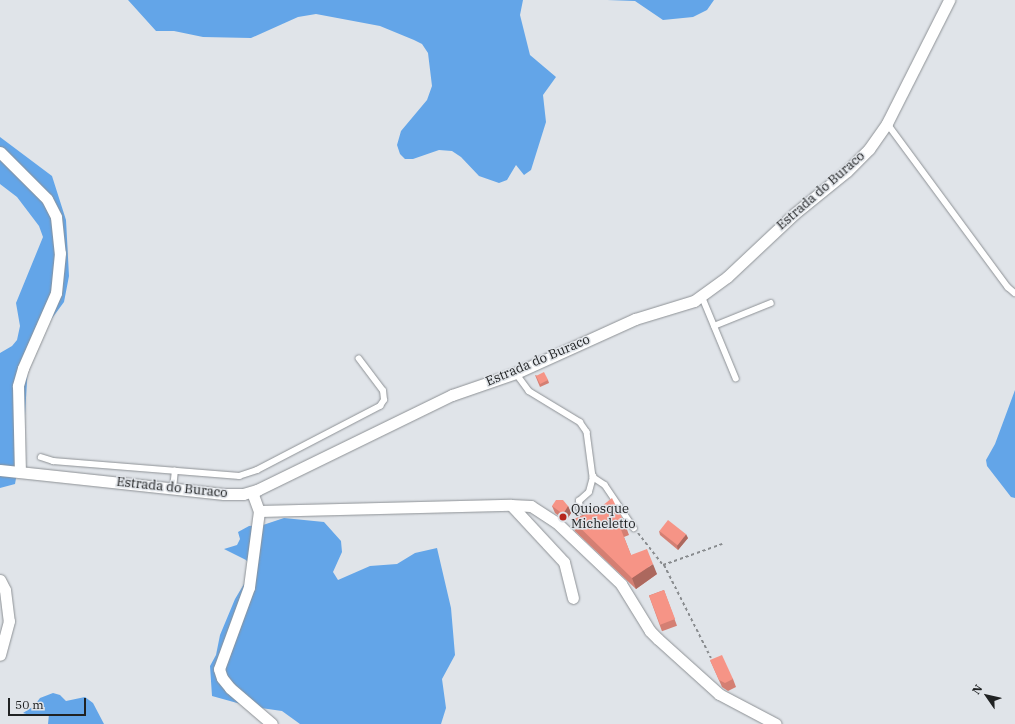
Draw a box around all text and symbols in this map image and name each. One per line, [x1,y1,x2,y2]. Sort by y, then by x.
street label: Estrada do Buraco [774,148,868,234]
street label: Estrada do Buraco [484,332,592,390]
street label: Estrada do Buraco [116,474,228,502]
place label: Quiosque Micheletto [571,502,635,533]
marker: Quiosque Micheletto [558,512,568,522]
north arrow [967,676,1007,716]
text: N [969,682,985,697]
scale bar [10,690,88,716]
text: 50 m [15,697,44,712]

